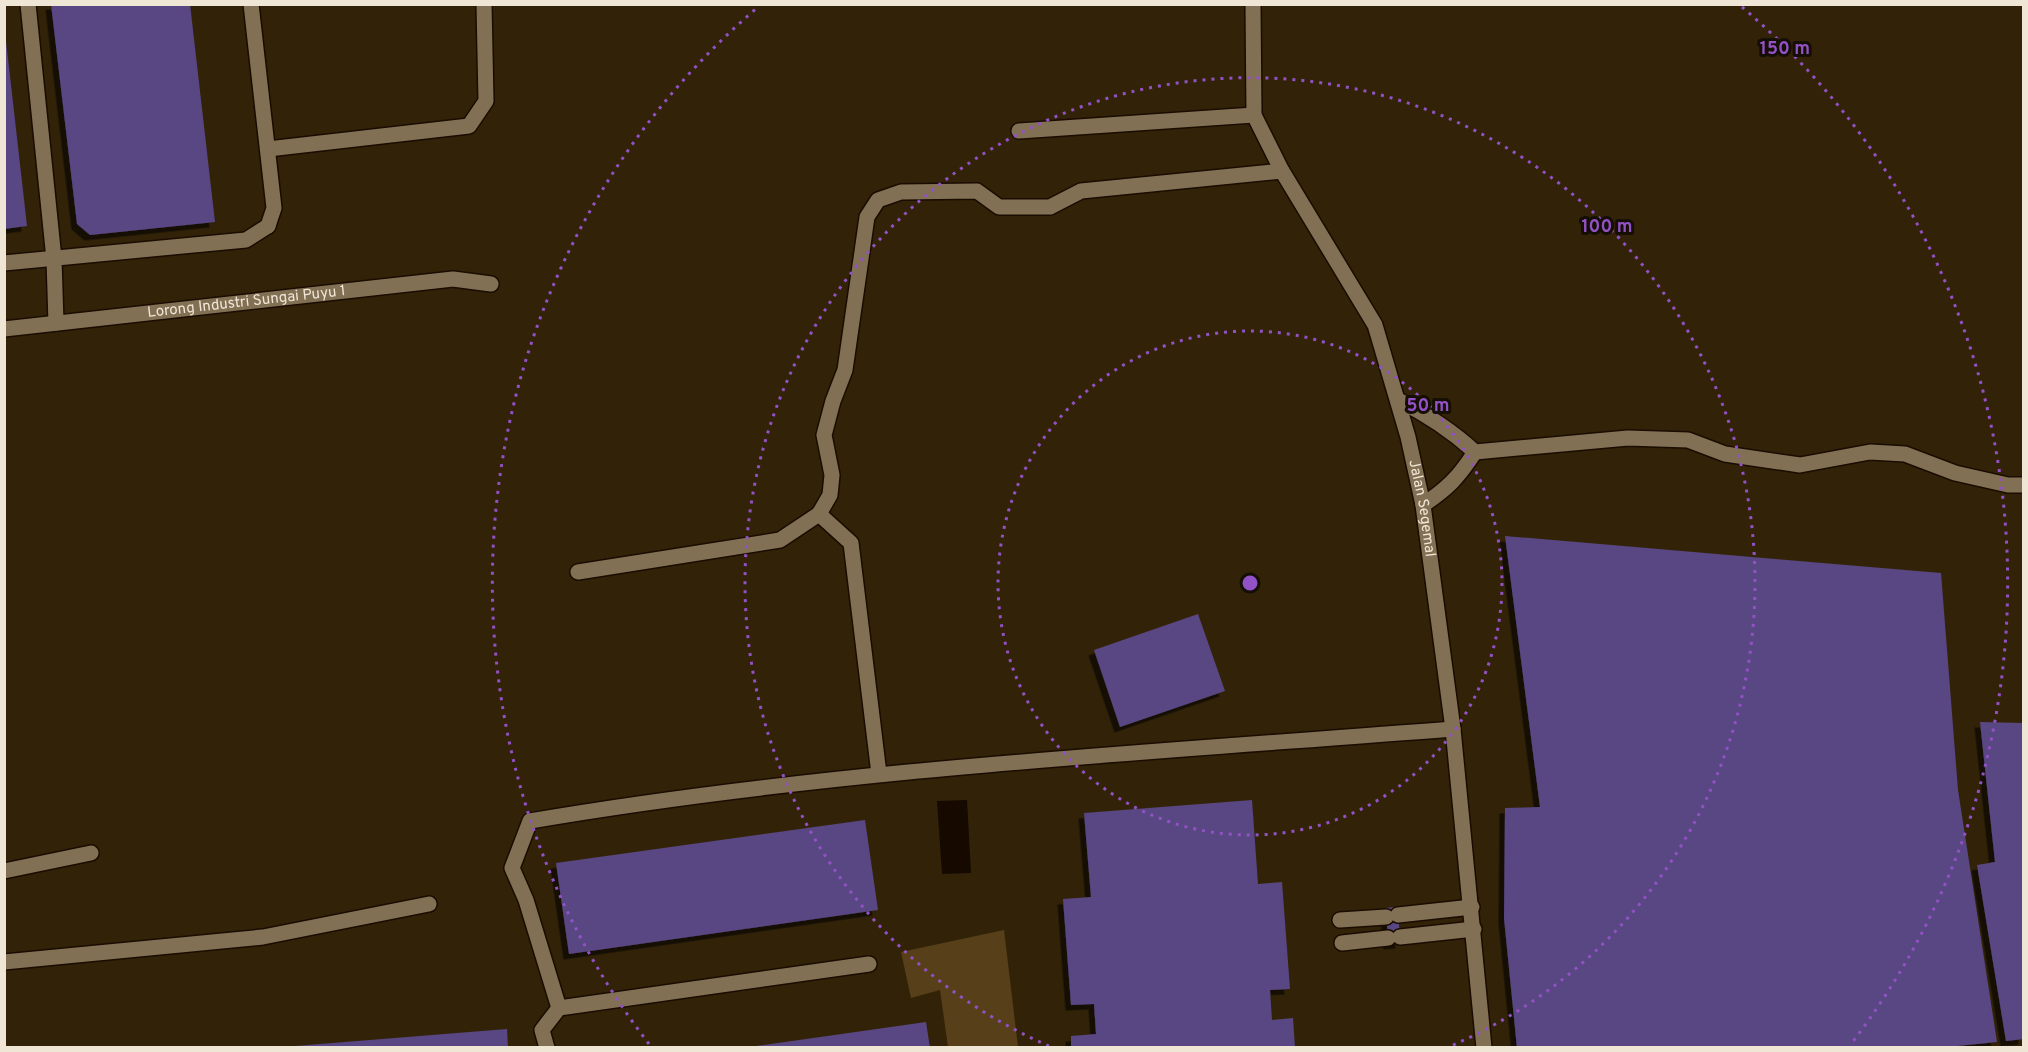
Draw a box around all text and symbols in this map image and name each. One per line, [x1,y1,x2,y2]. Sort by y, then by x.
text: 150 m [1760,38,1810,61]
text: 100 m [1581,216,1633,239]
street label: Lorong Industri Sungai Puyu 1 [146,282,347,322]
text: 50 m [1406,395,1450,418]
street label: Jalan Segemal [1404,458,1439,558]
centre of rings [1240,573,1260,593]

